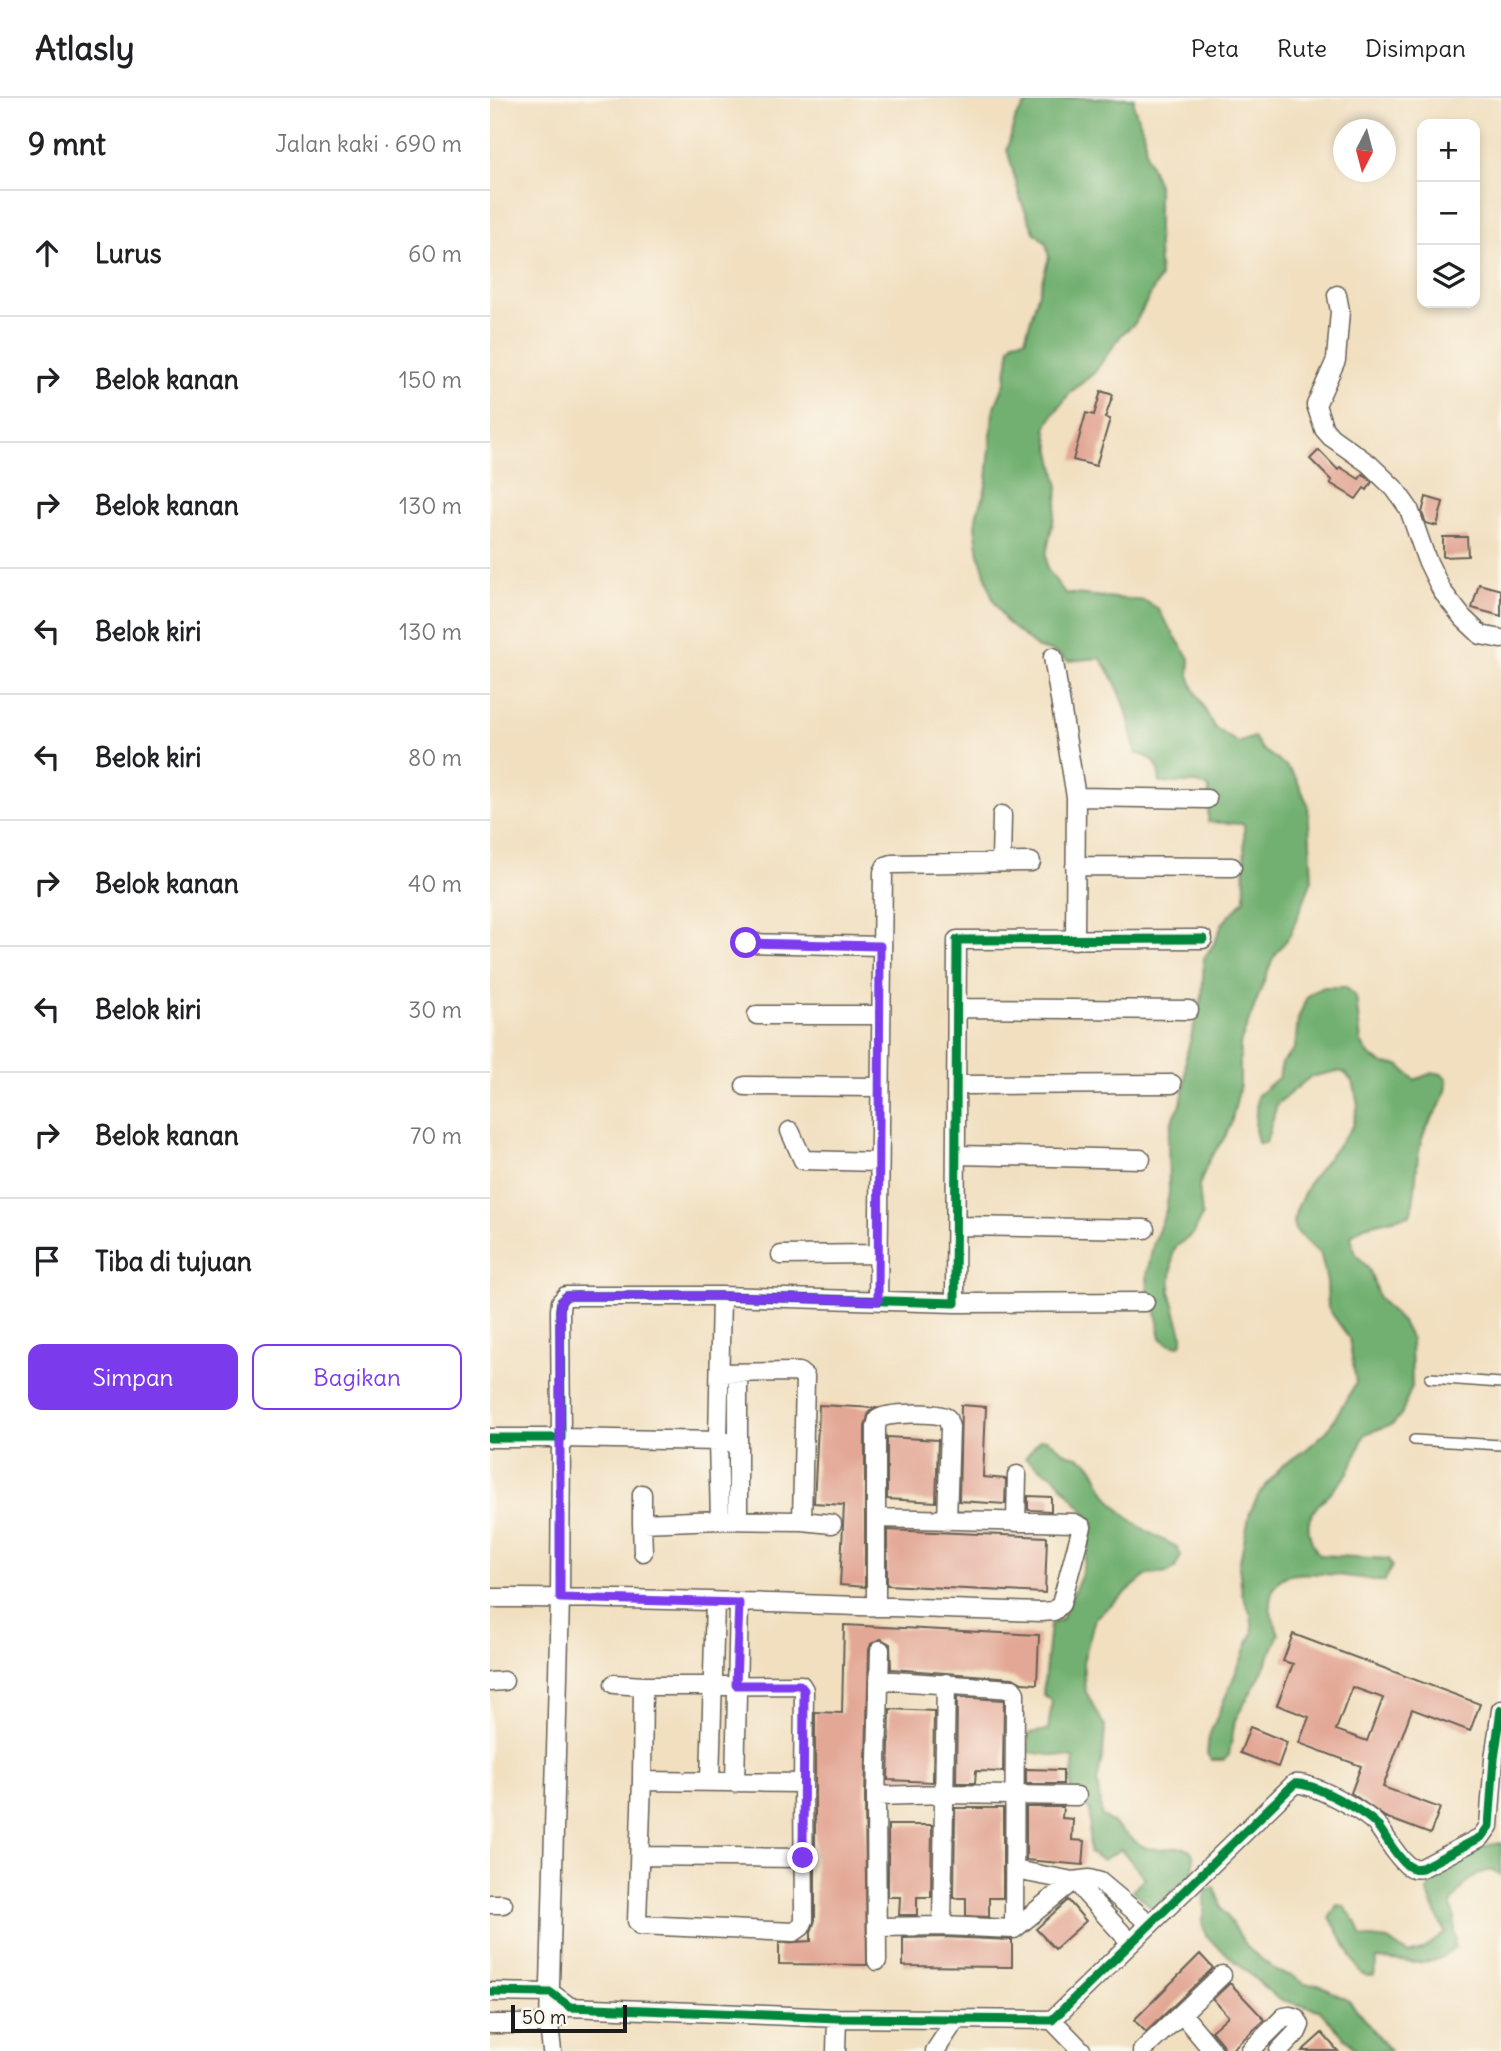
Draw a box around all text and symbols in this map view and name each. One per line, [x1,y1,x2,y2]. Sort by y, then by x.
text: Atlasly [35,27,134,69]
text: Peta [1191,33,1239,63]
text: Rute [1277,33,1327,63]
text: Disimpan [1365,33,1466,63]
north arrow [1333,119,1396,182]
map controls [1417,119,1480,308]
button: + [1417,119,1480,182]
text: 9 mnt [28,125,106,163]
text: Jalan kaki · 690 m [275,129,462,158]
button: − [1417,182,1480,245]
icon: ahead [28,234,66,272]
text: Lurus [95,237,162,270]
text: 60 m [408,239,462,268]
button: layers [1417,245,1480,308]
icon: right [28,360,66,398]
text: Belok kanan [95,363,239,396]
text: 150 m [399,365,462,394]
icon: right [28,486,66,524]
text: Belok kanan [95,489,239,522]
text: 130 m [399,491,462,520]
icon: left [28,612,66,650]
text: Belok kiri [95,615,201,648]
text: 130 m [399,617,462,646]
icon: left [28,738,66,776]
text: Belok kiri [95,741,201,774]
text: 80 m [408,743,462,772]
icon: right [28,864,66,902]
text: Belok kanan [95,867,239,900]
text: 40 m [408,869,462,898]
route start [730,927,761,958]
icon: left [28,990,66,1028]
text: Belok kiri [95,993,201,1026]
text: 30 m [408,995,462,1024]
icon: right [28,1116,66,1154]
text: Belok kanan [95,1119,239,1152]
text: 70 m [410,1121,462,1150]
icon: arrive [28,1242,66,1280]
text: Tiba di tujuan [95,1245,252,1278]
button: Simpan [28,1344,238,1410]
button: Bagikan [252,1344,462,1410]
route end [787,1842,818,1873]
scale bar [511,2002,626,2034]
text: 50 m [522,2005,567,2029]

